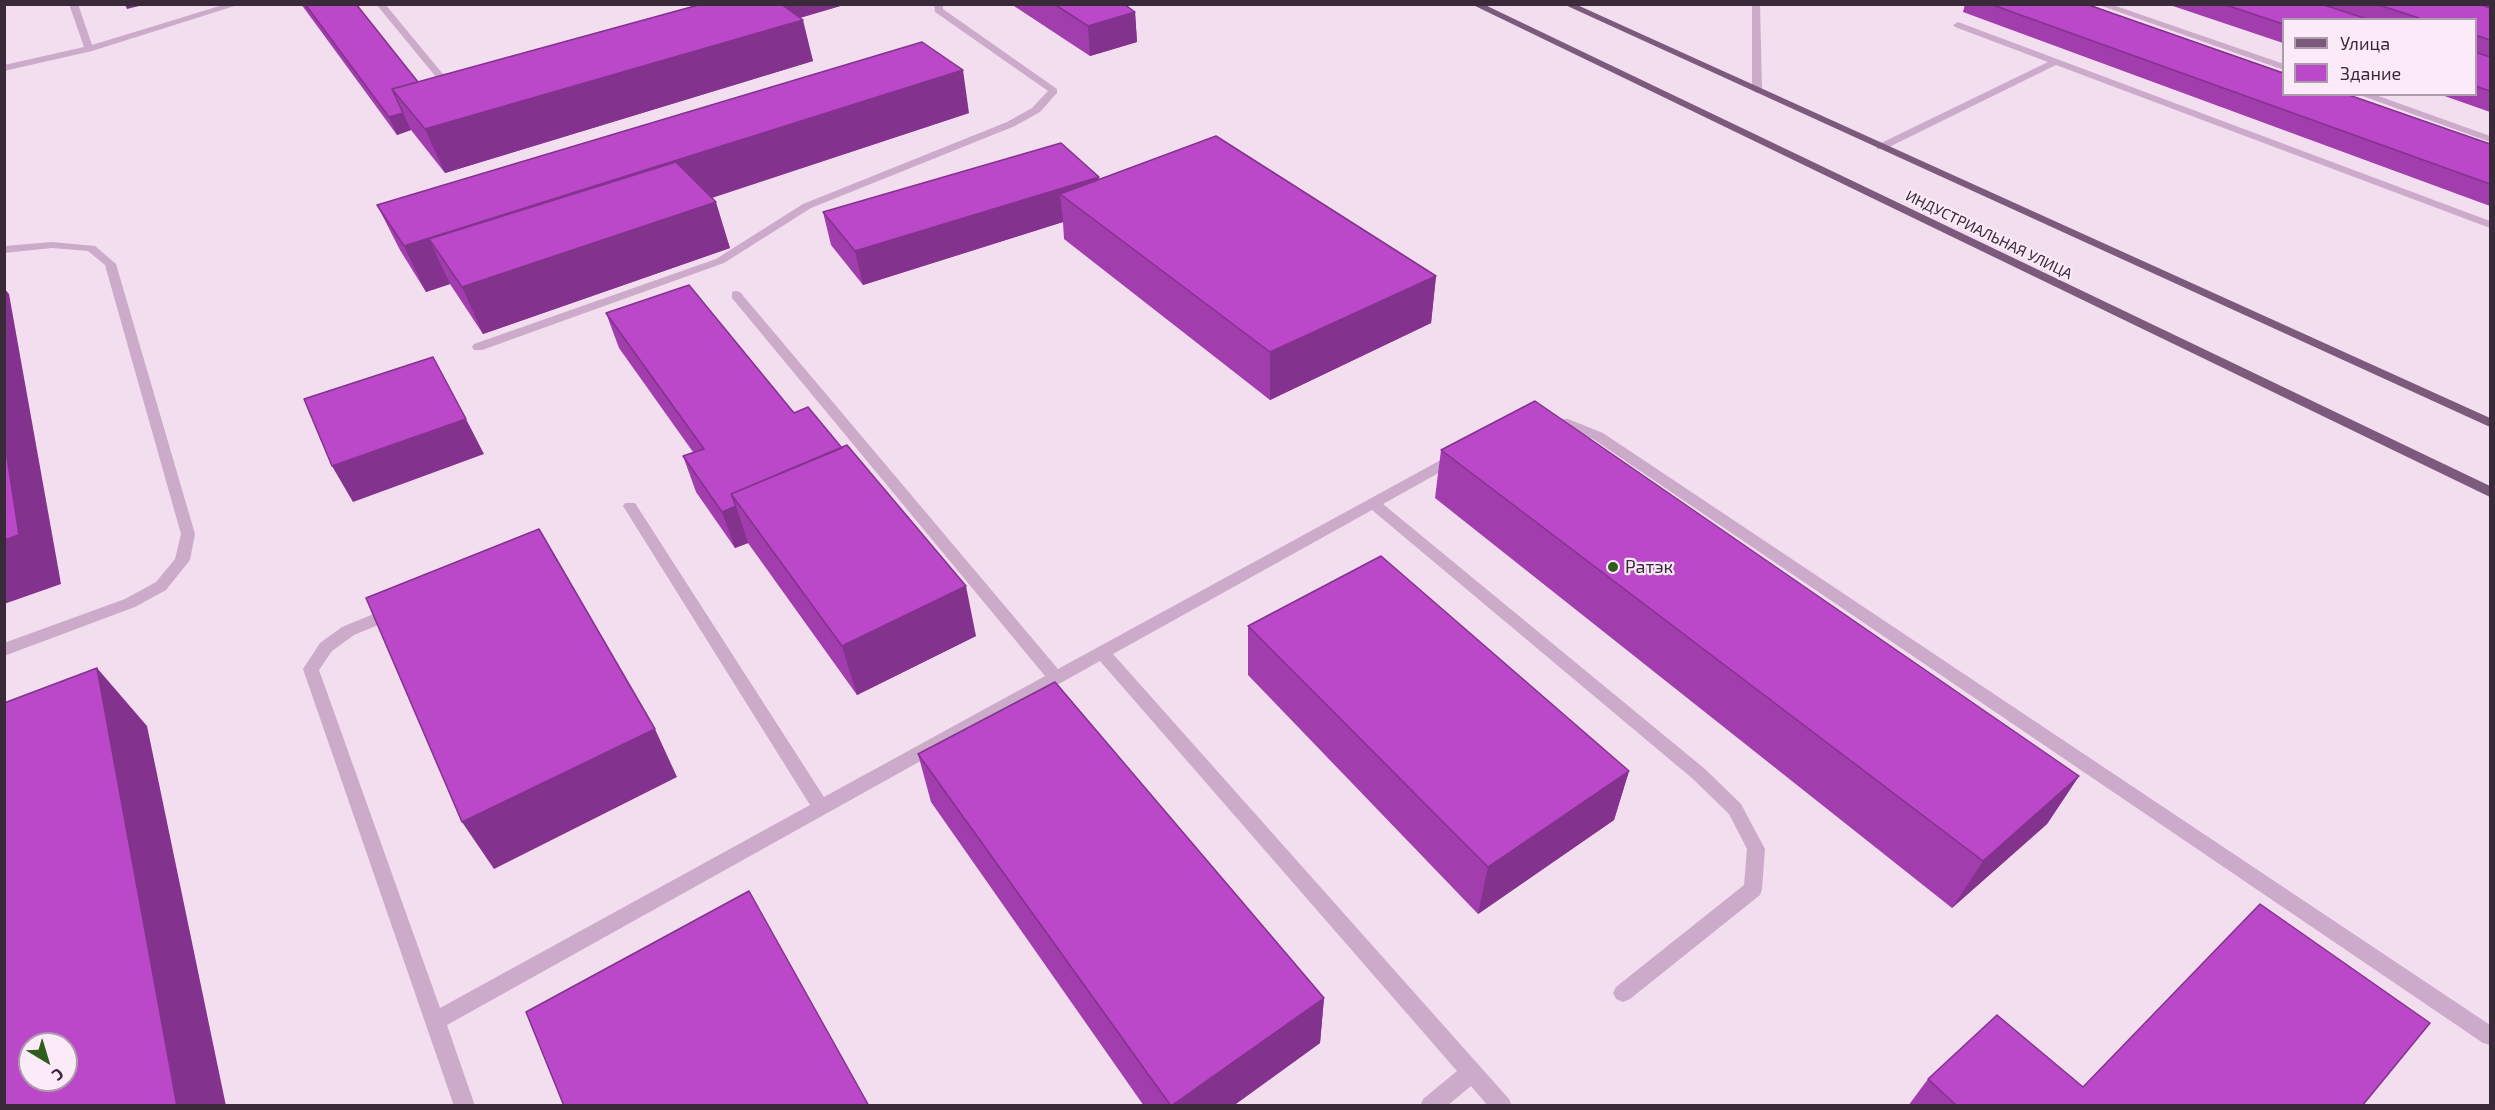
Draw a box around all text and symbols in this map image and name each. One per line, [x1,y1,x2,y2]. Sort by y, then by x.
legend [2282,18,2477,96]
text: Улица [2340,32,2390,54]
text: Здание [2340,62,2401,84]
street label: ИНДУСТРИАЛЬНАЯ УЛИЦА [1903,187,2075,283]
place label: Ратэк [1625,556,1673,578]
marker: Ратэк [1606,560,1620,574]
north arrow [18,1032,78,1092]
text: С [49,1065,68,1085]

